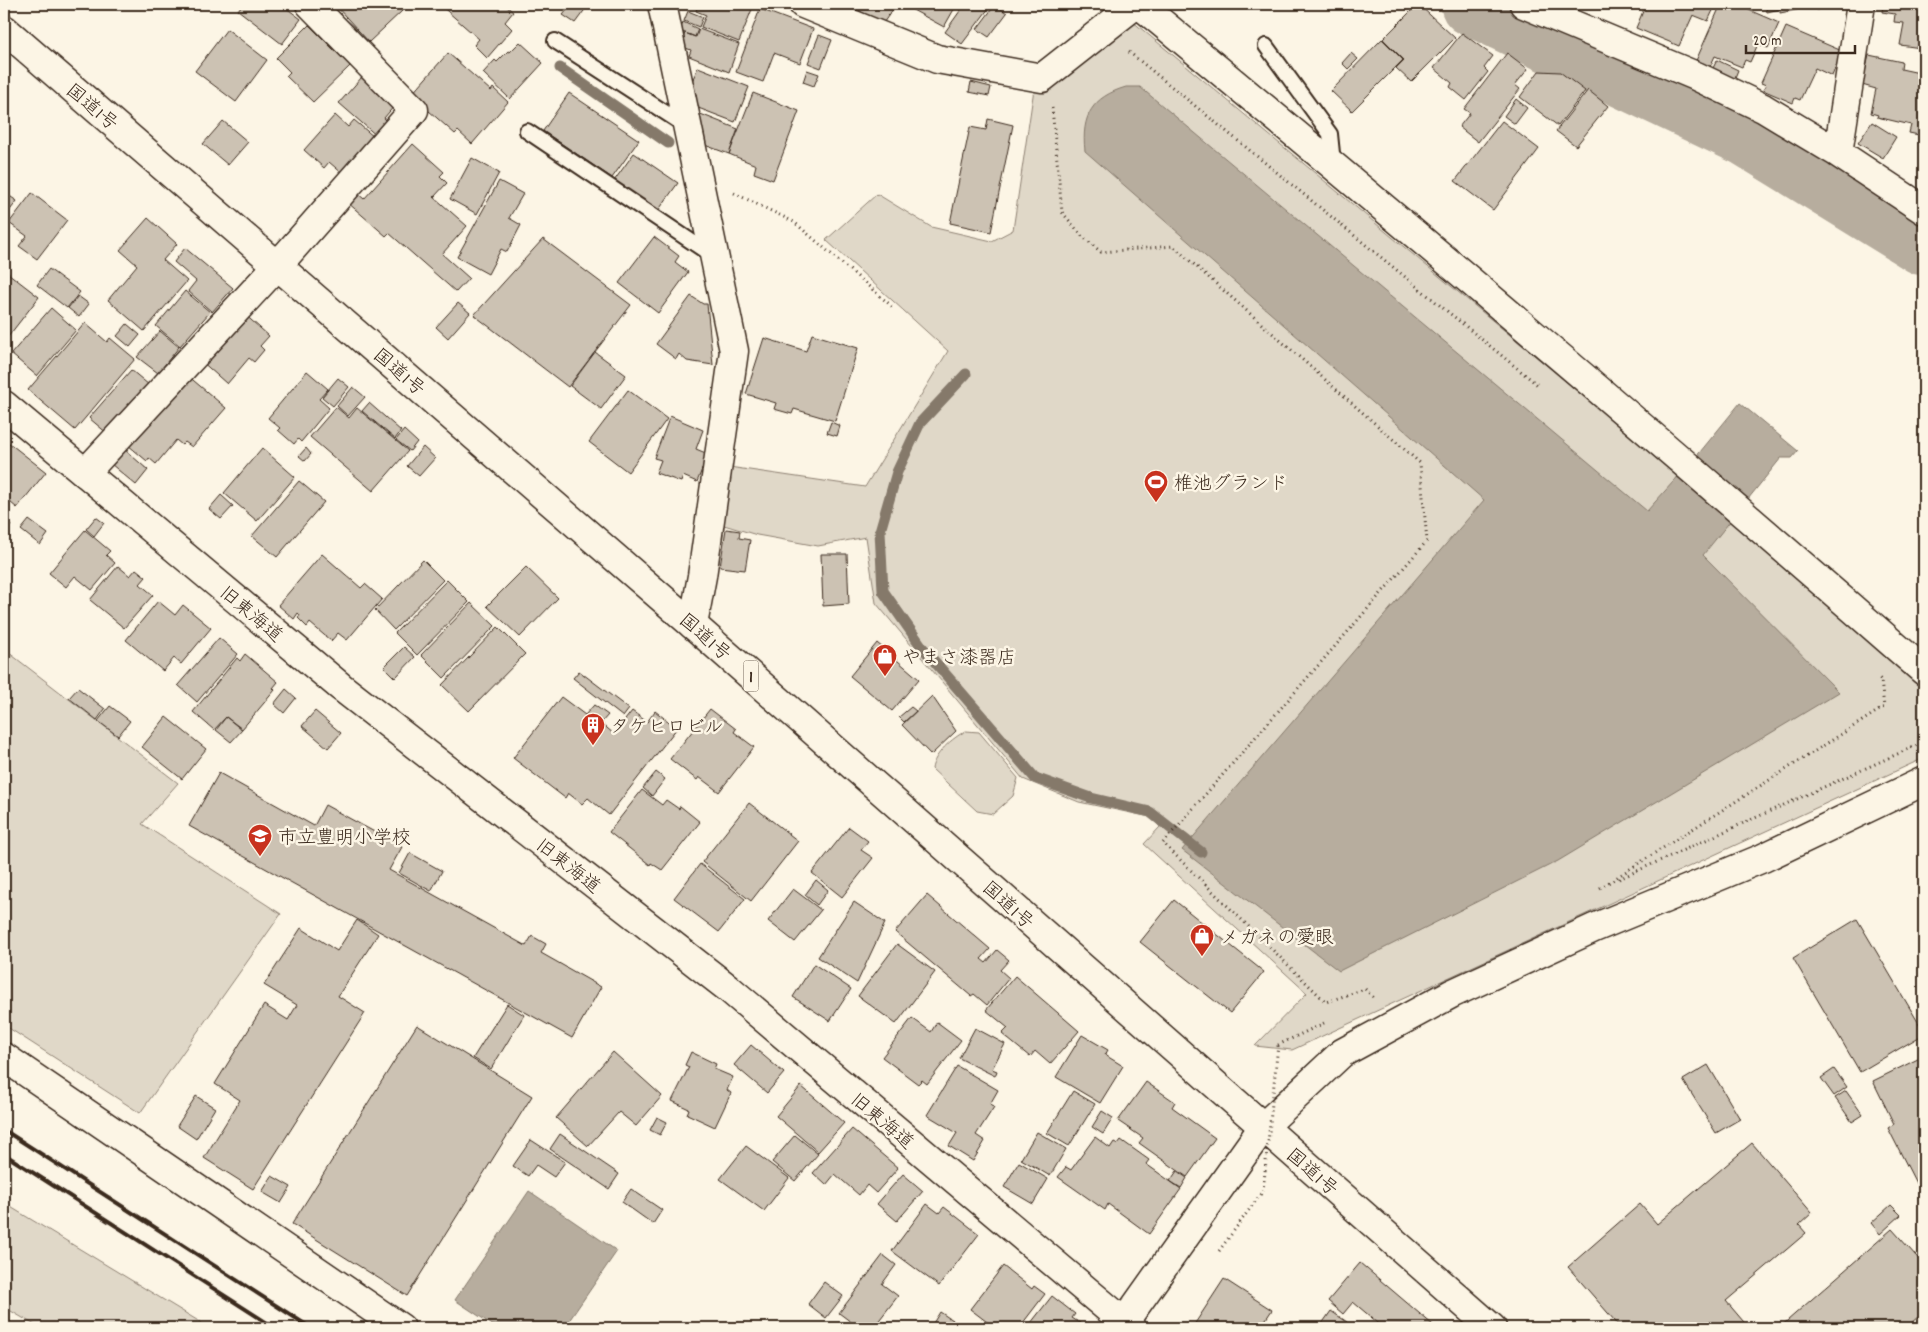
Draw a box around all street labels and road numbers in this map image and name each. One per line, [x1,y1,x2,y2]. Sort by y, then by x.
street label: 国道1号 [59,79,123,139]
street label: 国道1号 [366,343,430,404]
street label: 旧東海道 [212,581,288,650]
street label: 国道1号 [672,608,736,669]
road number: 1 [744,660,758,691]
street label: 旧東海道 [529,834,605,902]
street label: 国道1号 [975,876,1038,937]
street label: 旧東海道 [843,1088,919,1157]
street label: 国道1号 [1279,1143,1343,1204]

